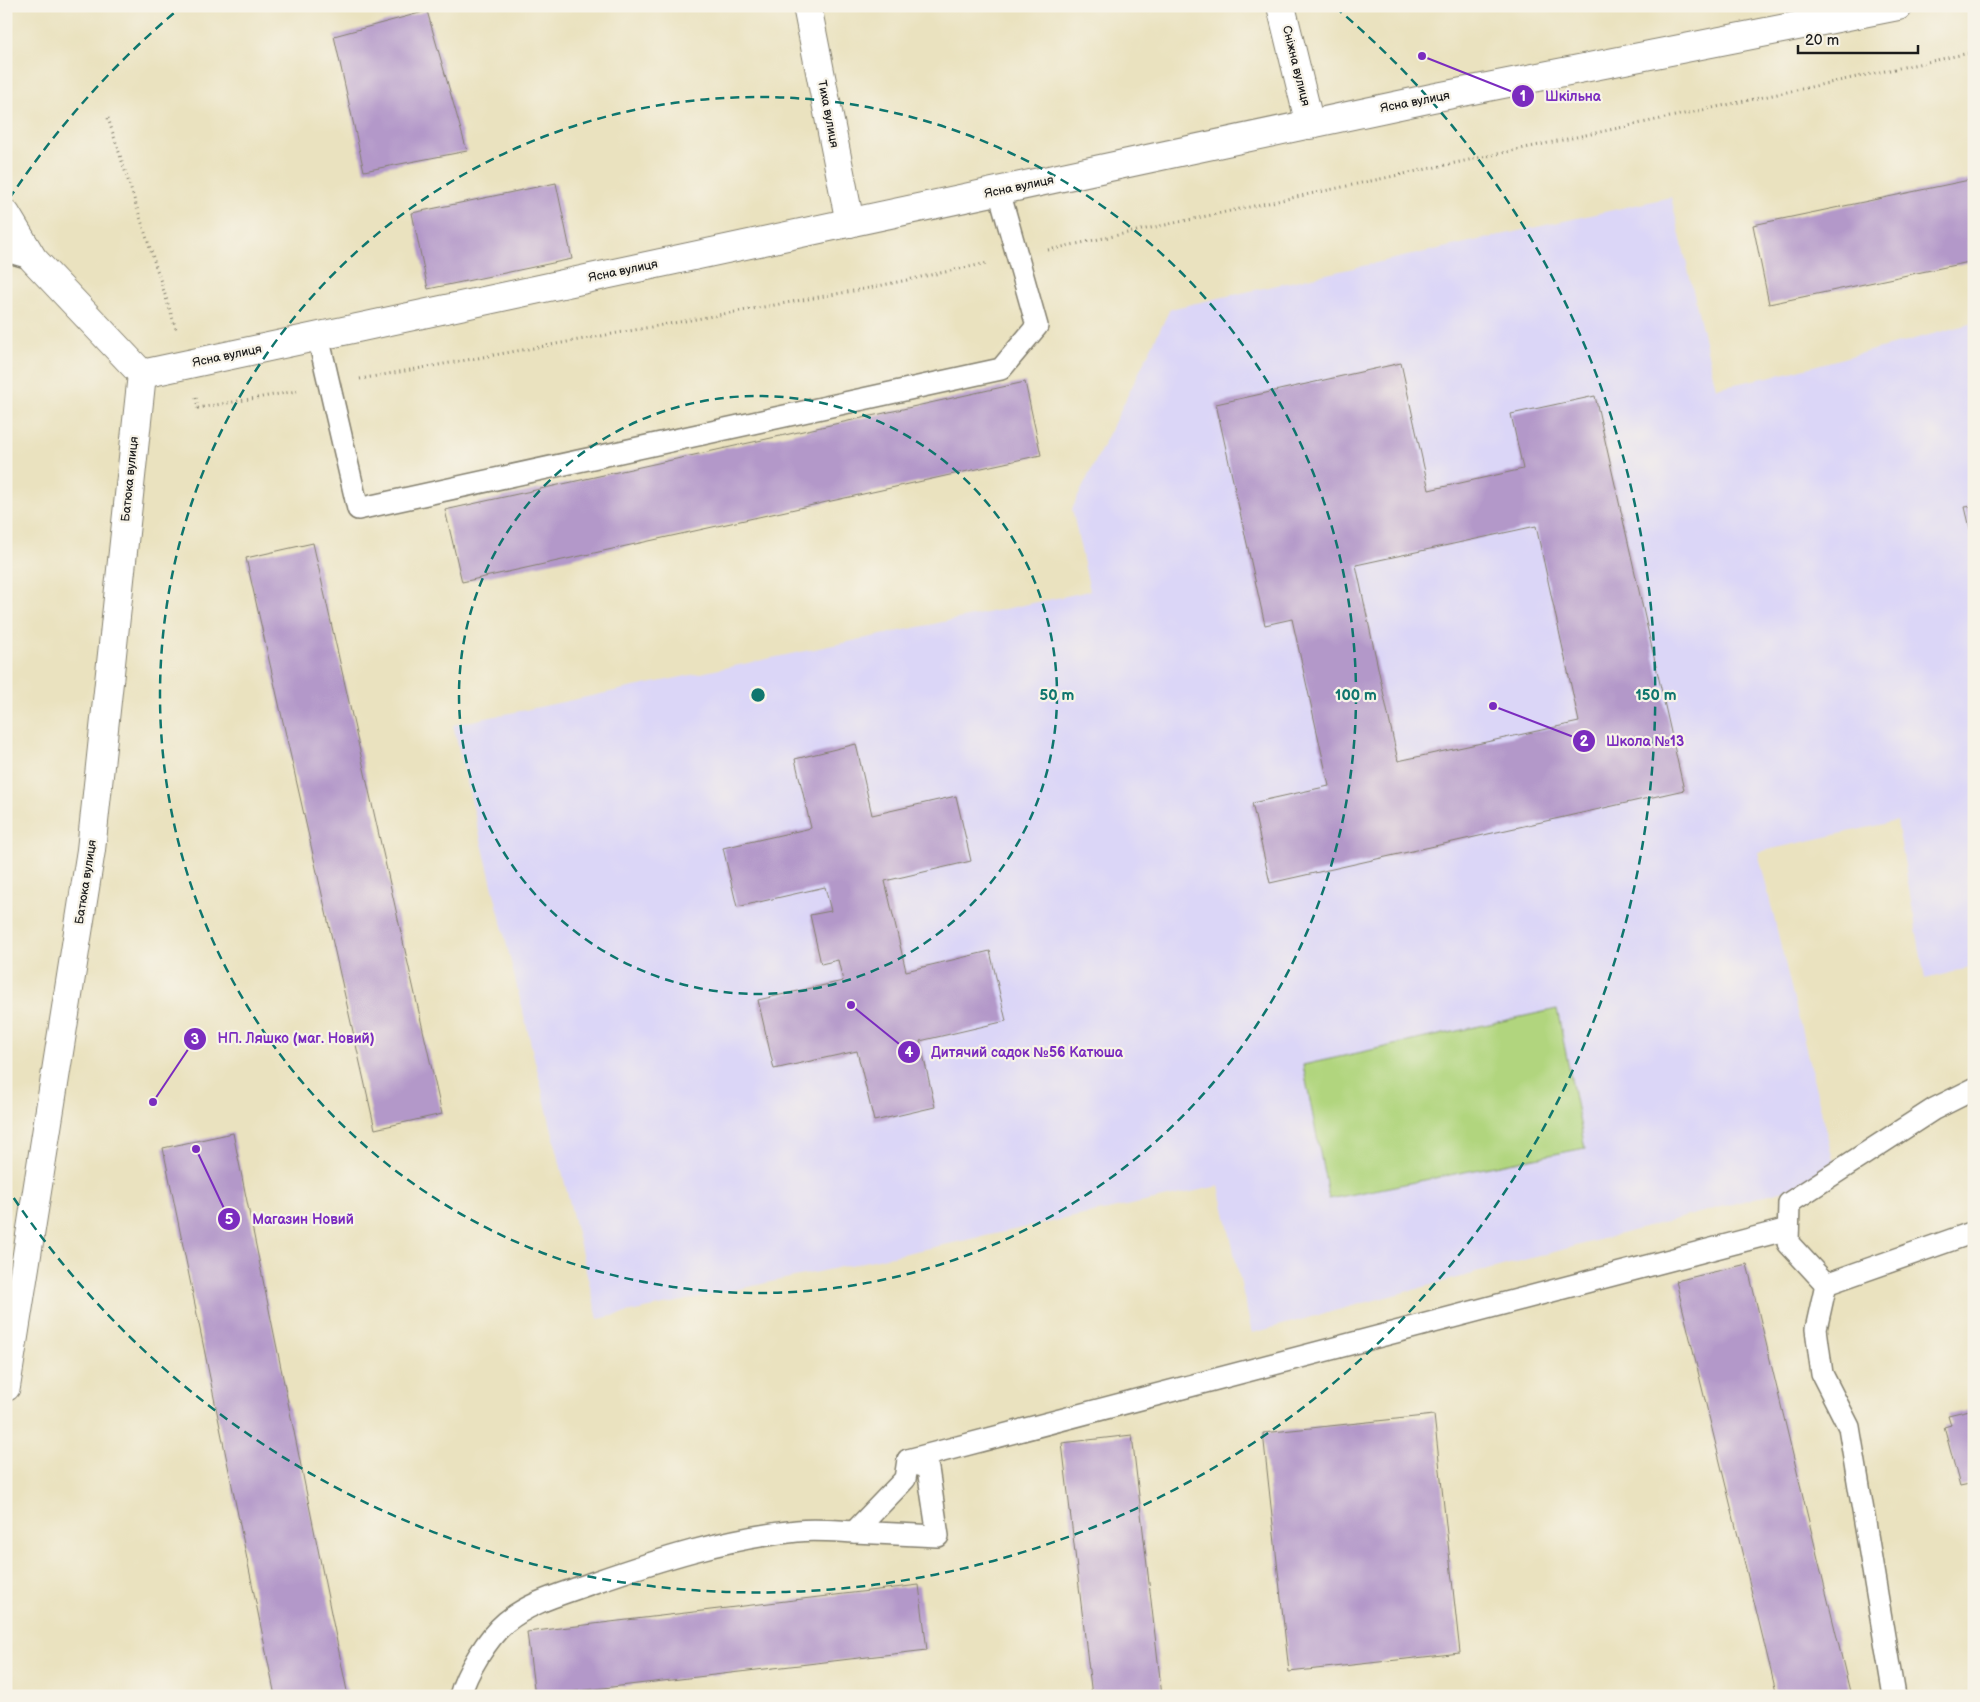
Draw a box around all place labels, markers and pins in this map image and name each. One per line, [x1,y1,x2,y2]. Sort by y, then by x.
callout: Шкільна [1510,82,1611,111]
centre of rings [749,686,767,704]
callout: Школа №13 [1571,726,1695,755]
callout: НП. Ляшко (маг. Новий) [183,1024,385,1053]
callout: Дитячий садок №56 Катюша [896,1038,1133,1067]
callout: Магазин Новий [217,1204,363,1233]

